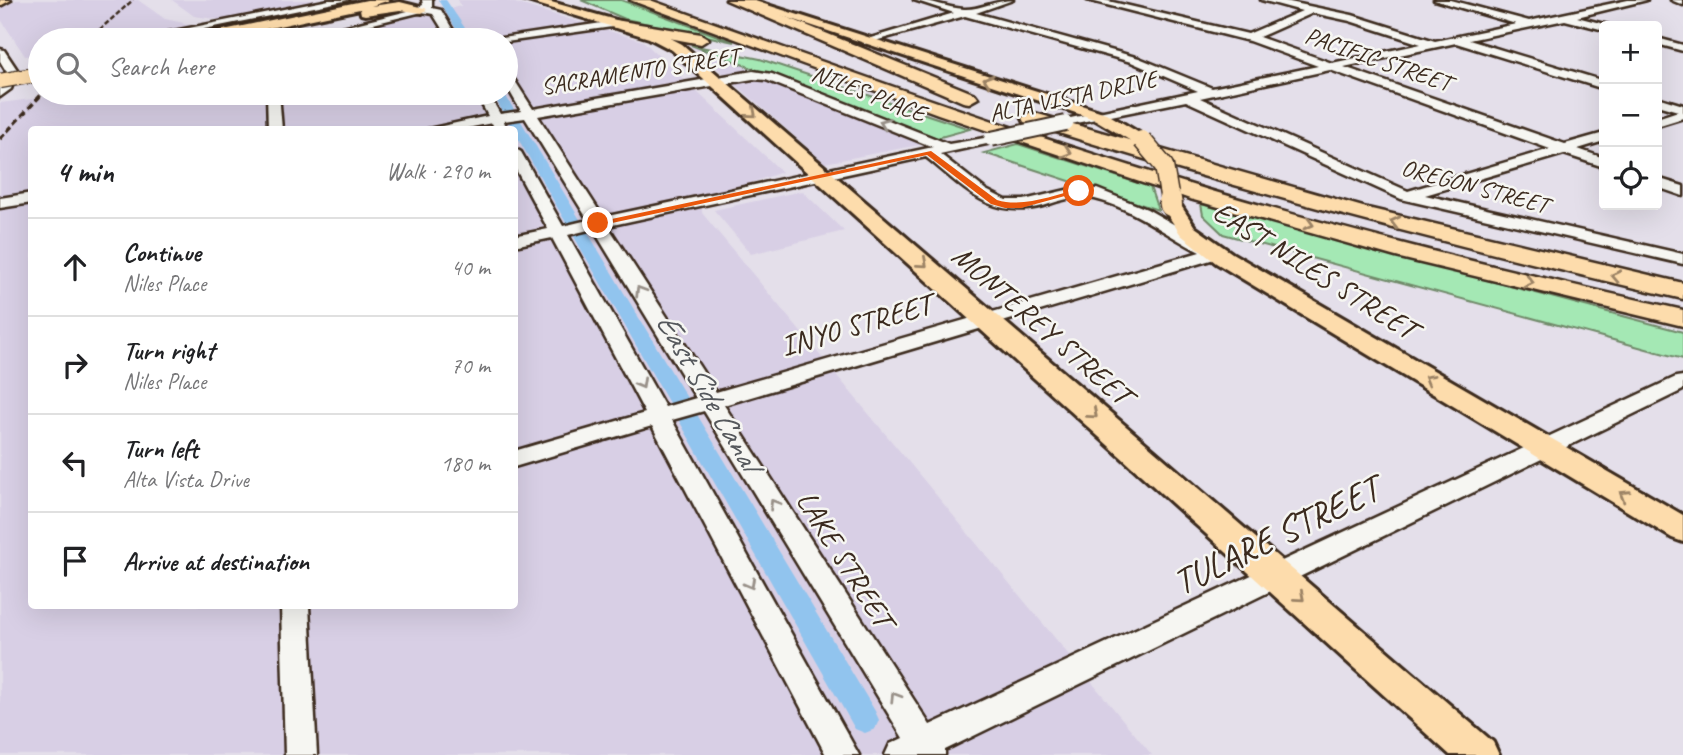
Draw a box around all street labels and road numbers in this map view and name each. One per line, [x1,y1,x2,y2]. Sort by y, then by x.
street label: PACIFIC STREET [1301,20,1460,100]
street label: SACRAMENTO STREET [539,40,746,101]
street label: NILES PLACE [808,58,933,130]
street label: ALTA VISTA DRIVE [987,63,1162,128]
street label: OREGON STREET [1398,152,1557,221]
street label: EAST NILES STREET [1206,192,1430,352]
street label: MONTEREY STREET [944,237,1145,418]
street label: INYO STREET [776,283,943,365]
street label: TULARE STREET [1165,462,1393,605]
street label: LAKE STREET [788,484,906,641]

